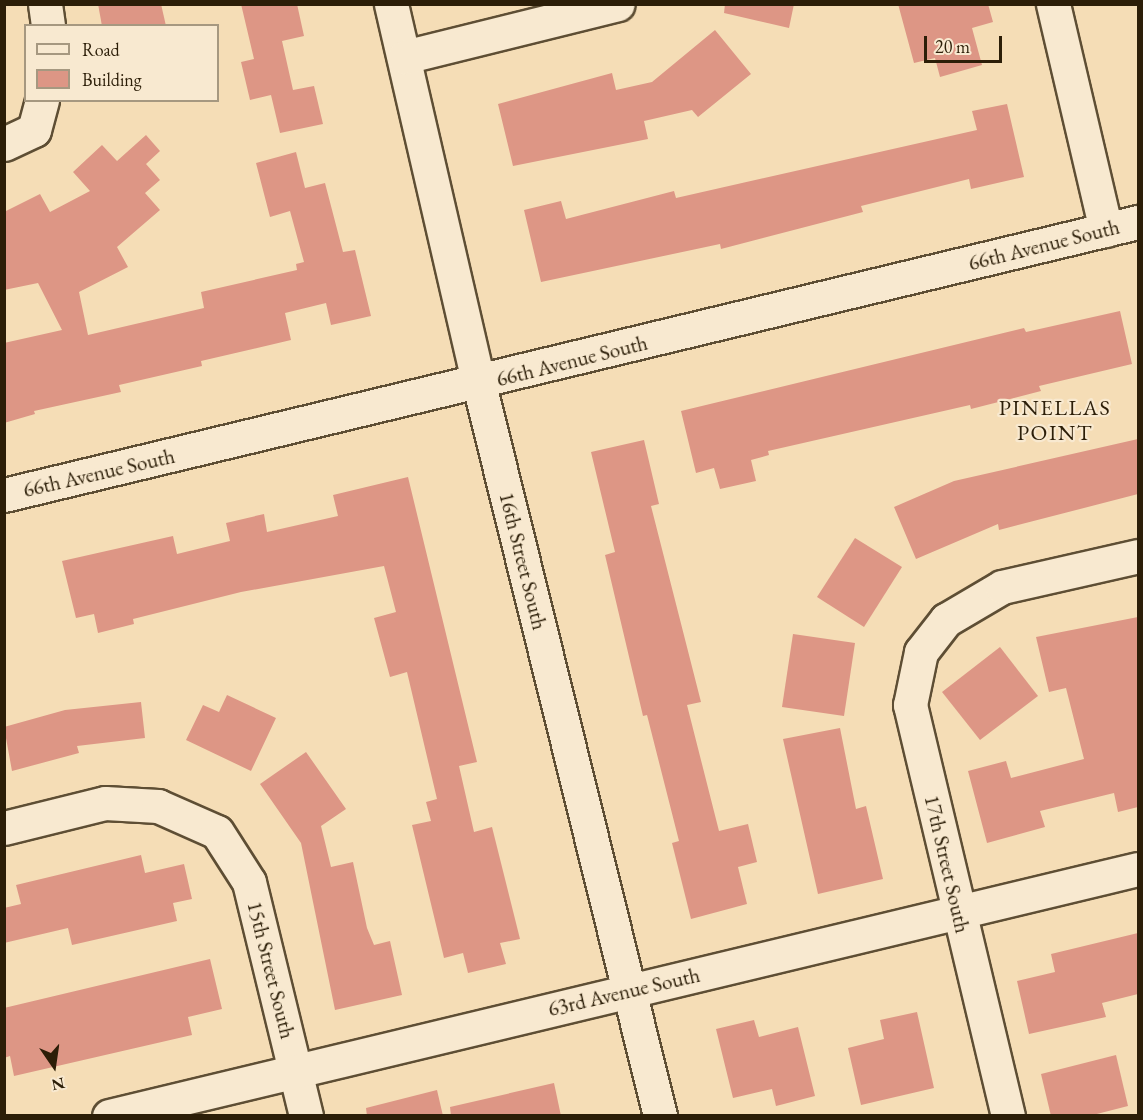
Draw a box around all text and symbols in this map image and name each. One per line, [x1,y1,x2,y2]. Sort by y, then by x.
legend [24,24,219,102]
scale bar [927,24,1005,62]
text: 20 m [935,35,970,58]
text: Road [82,38,120,61]
text: Building [82,68,142,91]
street label: 66th Avenue South [966,214,1122,276]
street label: 66th Avenue South [494,330,650,392]
district label: PINELLAS POINT [999,394,1111,446]
street label: 66th Avenue South [21,443,177,503]
street label: 16th Street South [494,490,552,632]
street label: 17th Street South [919,793,975,935]
street label: 15th Street South [242,899,300,1041]
street label: 63rd Avenue South [546,962,702,1022]
north arrow [24,1036,84,1096]
text: N [49,1072,67,1096]

